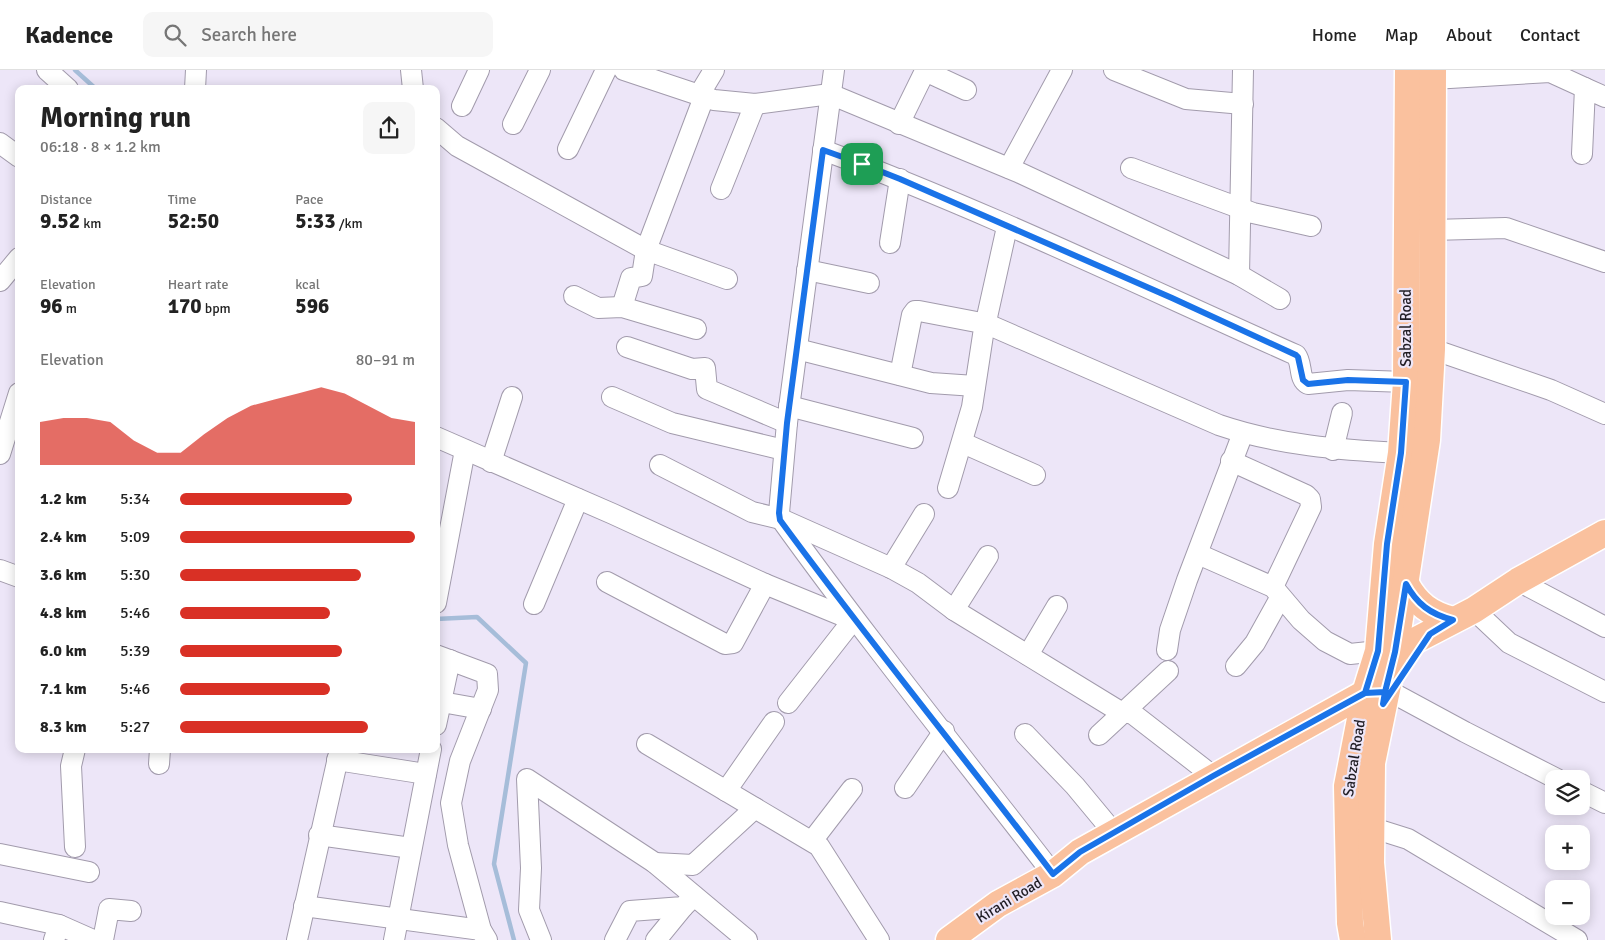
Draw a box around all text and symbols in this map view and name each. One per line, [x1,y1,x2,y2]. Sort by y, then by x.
search box [143,12,493,57]
text: Kadence [25,20,113,50]
icon: search [161,21,189,49]
text: Search here [201,23,297,47]
text: Home [1312,24,1357,46]
text: Map [1385,24,1418,46]
text: About [1446,24,1492,46]
text: Contact [1520,24,1580,46]
text: Morning run [40,101,191,135]
button: share [363,102,415,154]
text: 06:18 · 8 × 1.2 km [40,137,161,157]
pin [841,143,883,185]
icon: arrive [848,150,876,178]
text: Distance [40,191,92,208]
text: Time [168,191,197,208]
text: Pace [295,191,324,208]
text: 9.52 [40,208,80,234]
text: 52:50 [168,208,219,234]
text: 5:33 [295,208,336,234]
text: km [80,215,101,232]
text: /km [336,215,363,232]
text: Elevation [40,276,96,293]
text: Heart rate [168,276,228,293]
text: kcal [295,276,320,293]
street label: Sabzal Road [1397,289,1415,367]
text: 96 [40,293,63,319]
text: 170 [168,293,202,319]
text: 596 [295,293,329,319]
text: m [63,300,77,317]
text: bpm [202,300,231,317]
text: Elevation [40,350,104,370]
text: 80–91 m [356,350,415,370]
text: 1.2 km [40,489,87,509]
text: 5:34 [120,489,150,509]
text: 2.4 km [40,527,87,547]
text: 5:09 [120,527,150,547]
text: 3.6 km [40,565,87,585]
text: 5:30 [120,565,150,585]
text: 4.8 km [40,603,87,623]
text: 5:46 [120,603,150,623]
text: 6.0 km [40,641,87,661]
text: 5:39 [120,641,150,661]
text: 7.1 km [40,679,87,699]
text: 5:46 [120,679,150,699]
text: 8.3 km [40,717,87,737]
text: 5:27 [120,717,150,737]
street label: Sabzal Road [1339,718,1369,798]
map controls [1545,770,1590,925]
button: layers [1545,770,1590,815]
button: + [1545,825,1590,870]
street label: Kirani Road [973,873,1045,927]
button: − [1545,880,1590,925]

